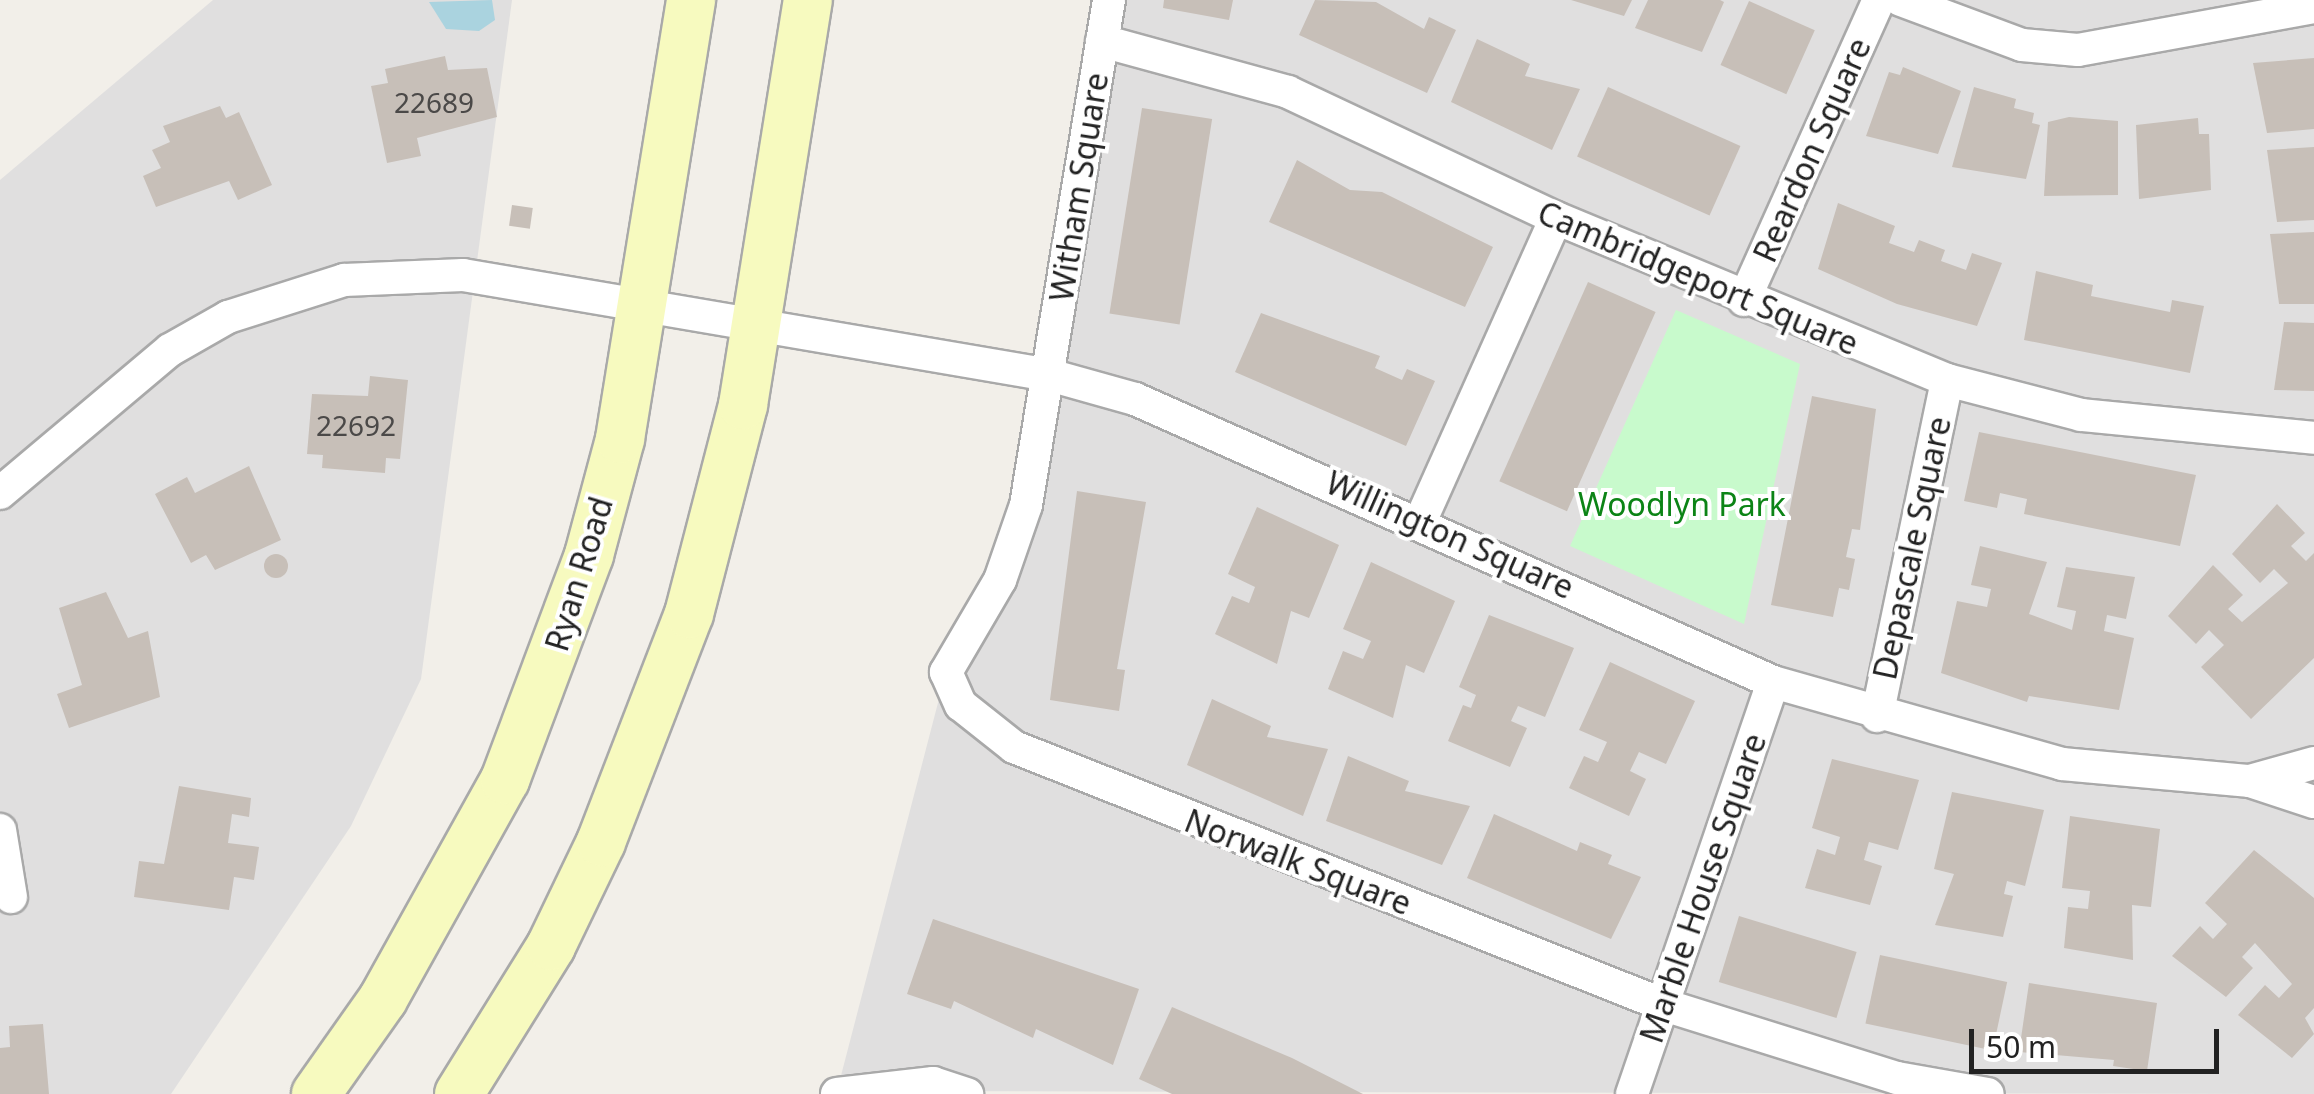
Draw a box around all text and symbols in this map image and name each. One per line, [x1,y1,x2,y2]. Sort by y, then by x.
street label: Reardon Square [1745,32,1879,268]
street label: Witham Square [1042,70,1116,304]
house number: 22689 [394,85,474,119]
street label: Cambridgeport Square [1532,193,1864,363]
house number: 22692 [316,408,396,442]
street label: Depascale Square [1865,413,1959,683]
street label: Willington Square [1320,463,1580,607]
park label: Woodlyn Park [1578,485,1786,523]
street label: Ryan Road [537,492,621,656]
street label: Marble House Square [1632,728,1774,1048]
street label: Norwalk Square [1179,801,1417,923]
scale bar [1974,1009,2224,1071]
text: 50 m [1986,1026,2056,1067]

